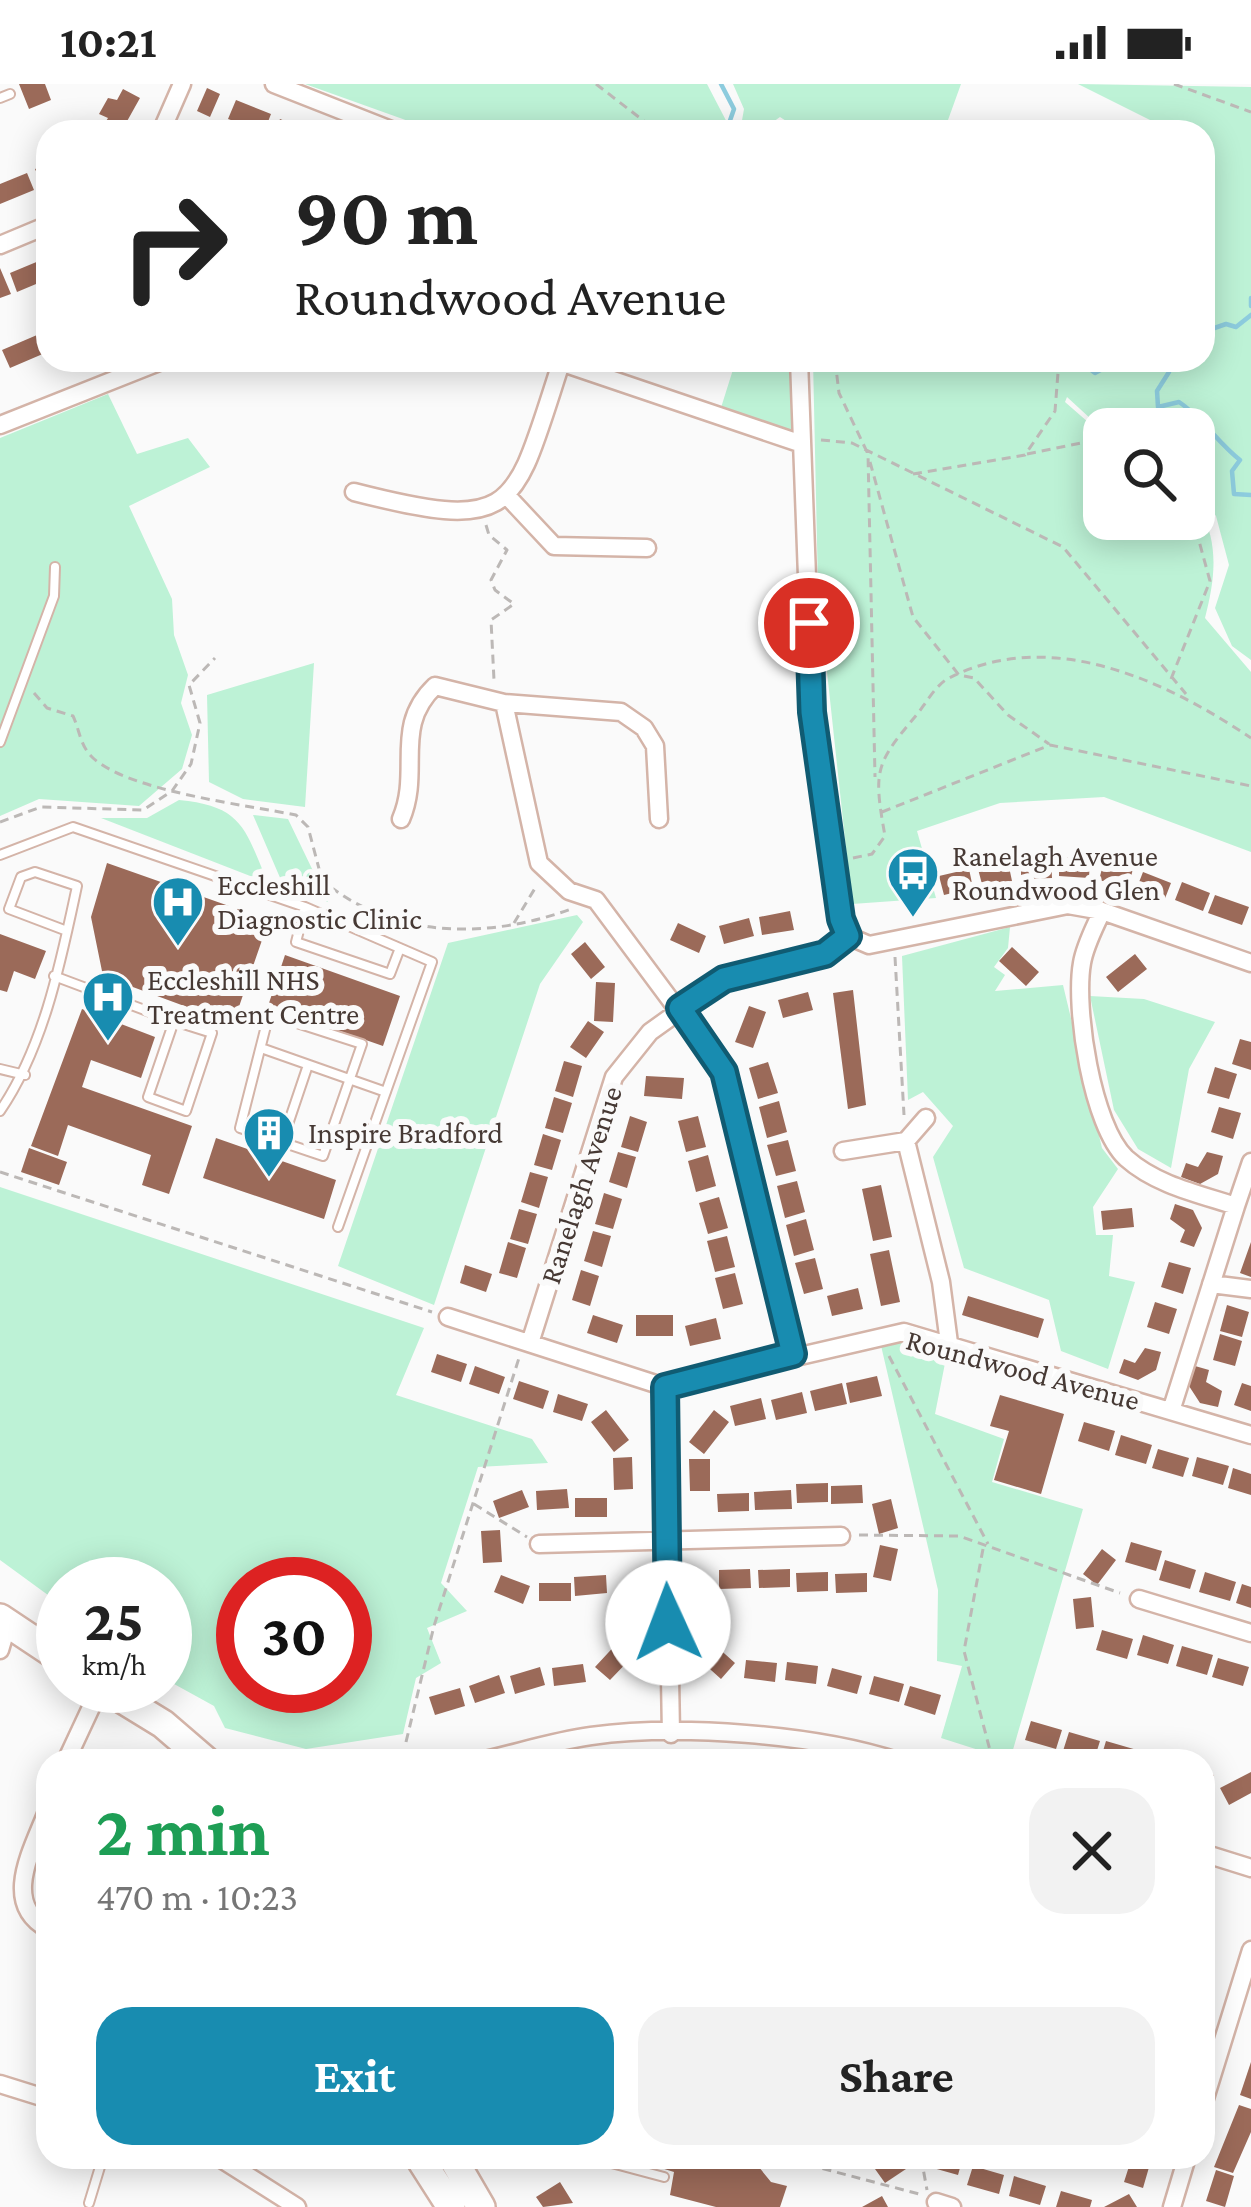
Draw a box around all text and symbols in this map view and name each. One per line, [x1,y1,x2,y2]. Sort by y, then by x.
text: 10:21 [60,17,156,67]
icon: right [96,168,252,324]
text: 90 m [294,169,478,262]
text: Roundwood Avenue [294,267,727,327]
map controls [1083,408,1215,540]
button: search [1083,408,1215,540]
pin [758,572,860,674]
icon: arrive [776,590,842,656]
place label: Ranelagh Avenue Roundwood Glen [952,839,1160,906]
bus stop icon: Ranelagh Avenue Roundwood Glen [885,845,941,919]
place label: Eccleshill Diagnostic Clinic [217,868,422,936]
hospital icon: Eccleshill Diagnostic Clinic [150,874,206,948]
place label: Eccleshill NHS Treatment Centre [147,963,359,1030]
hospital icon: Eccleshill NHS Treatment Centre [80,969,136,1043]
street label: Ranelagh Avenue [533,1082,629,1288]
building icon: Inspire Bradford [241,1105,297,1179]
place label: Inspire Bradford [308,1116,503,1150]
street label: Roundwood Avenue [903,1322,1143,1417]
speed limit sign: 30 [216,1557,372,1713]
position arrow [605,1560,731,1686]
text: 25 [84,1586,144,1653]
text: km/h [82,1648,146,1681]
button: close [1029,1788,1155,1914]
text: 2 min [96,1790,270,1870]
text: 470 m · 10:23 [96,1875,298,1918]
button: Exit [96,2007,614,2145]
button: Share [638,2007,1155,2145]

